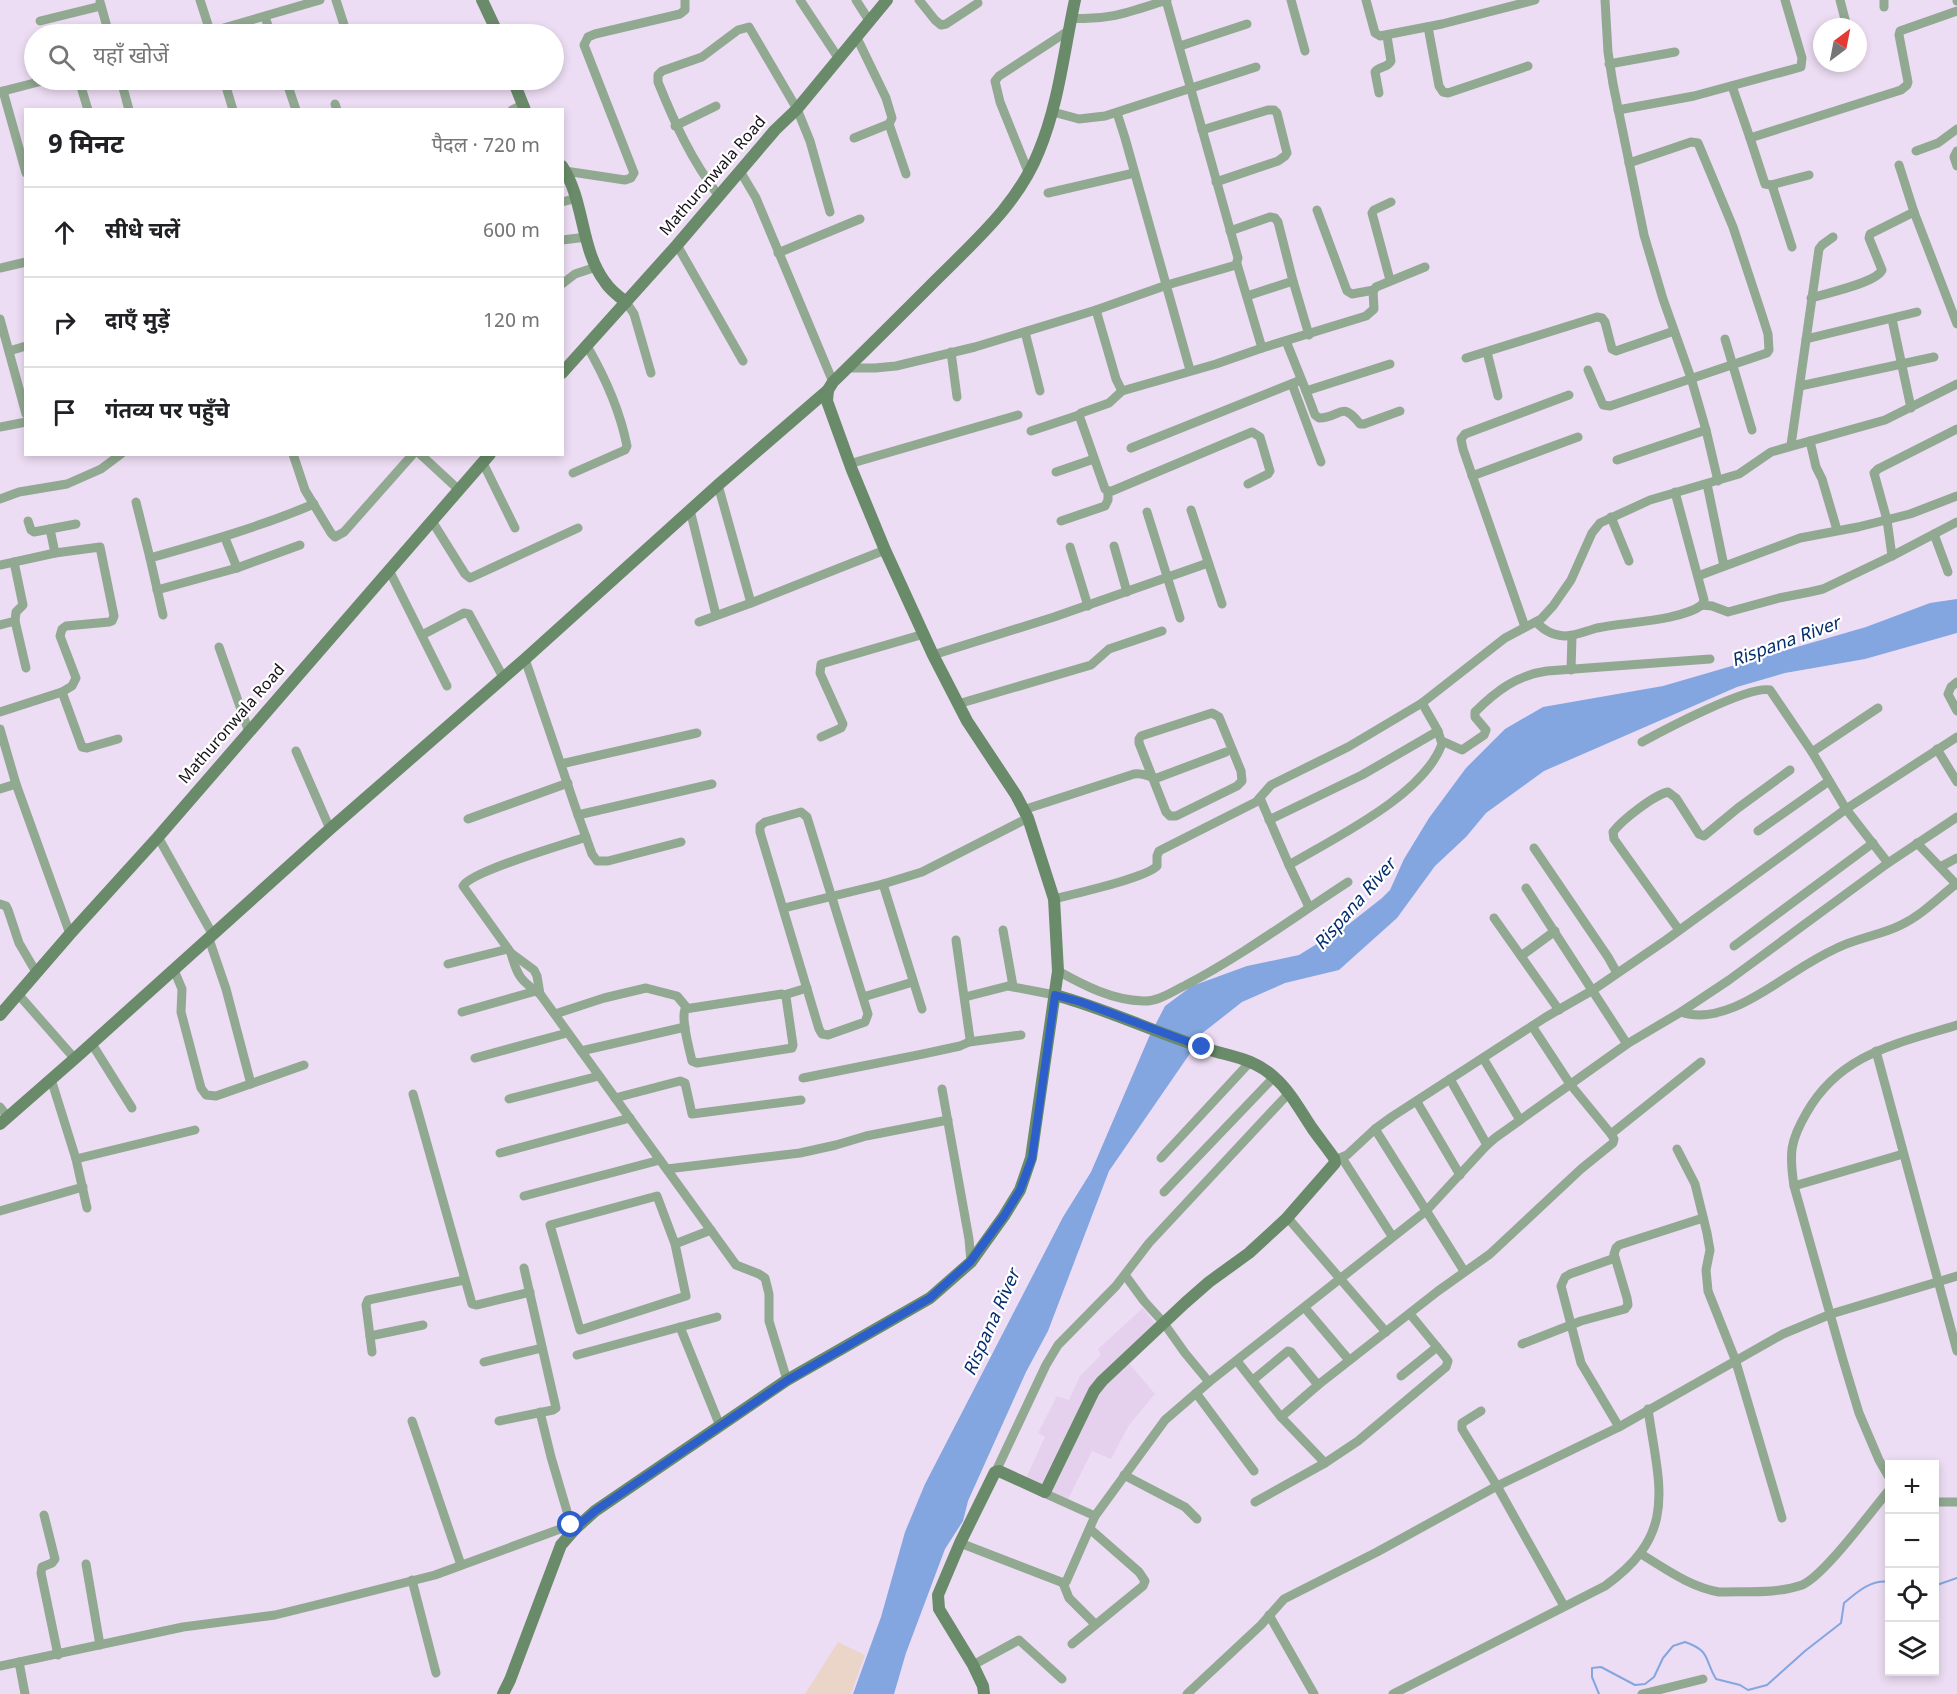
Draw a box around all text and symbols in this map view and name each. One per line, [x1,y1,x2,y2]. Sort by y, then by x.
north arrow [1813,18,1867,72]
search box [24,24,564,90]
icon: search [45,41,78,74]
text: यहाँ खोजें [93,43,169,72]
street label: Mathuronwala Road [656,113,772,241]
text: 9 मिनट [48,130,124,164]
text: पैदल · 720 m [432,134,540,160]
icon: ahead [48,216,81,249]
text: सीधे चलें [105,218,180,247]
text: 600 m [483,219,540,245]
icon: right [48,306,81,339]
text: दाएँ मुड़ें [105,308,170,337]
text: 120 m [483,309,540,335]
icon: arrive [48,396,81,429]
text: गंतव्य पर पहुँचे [105,398,230,427]
water label: Rispana River [1728,612,1846,673]
street label: Mathuronwala Road [175,661,291,789]
water label: Rispana River [1310,852,1404,956]
route end [1188,1033,1214,1059]
water label: Rispana River [959,1264,1028,1380]
map controls [1885,1460,1939,1676]
button: + [1885,1460,1939,1514]
route start [557,1511,583,1537]
button: − [1885,1514,1939,1568]
button: locate [1885,1568,1939,1622]
button: layers [1885,1622,1939,1676]

